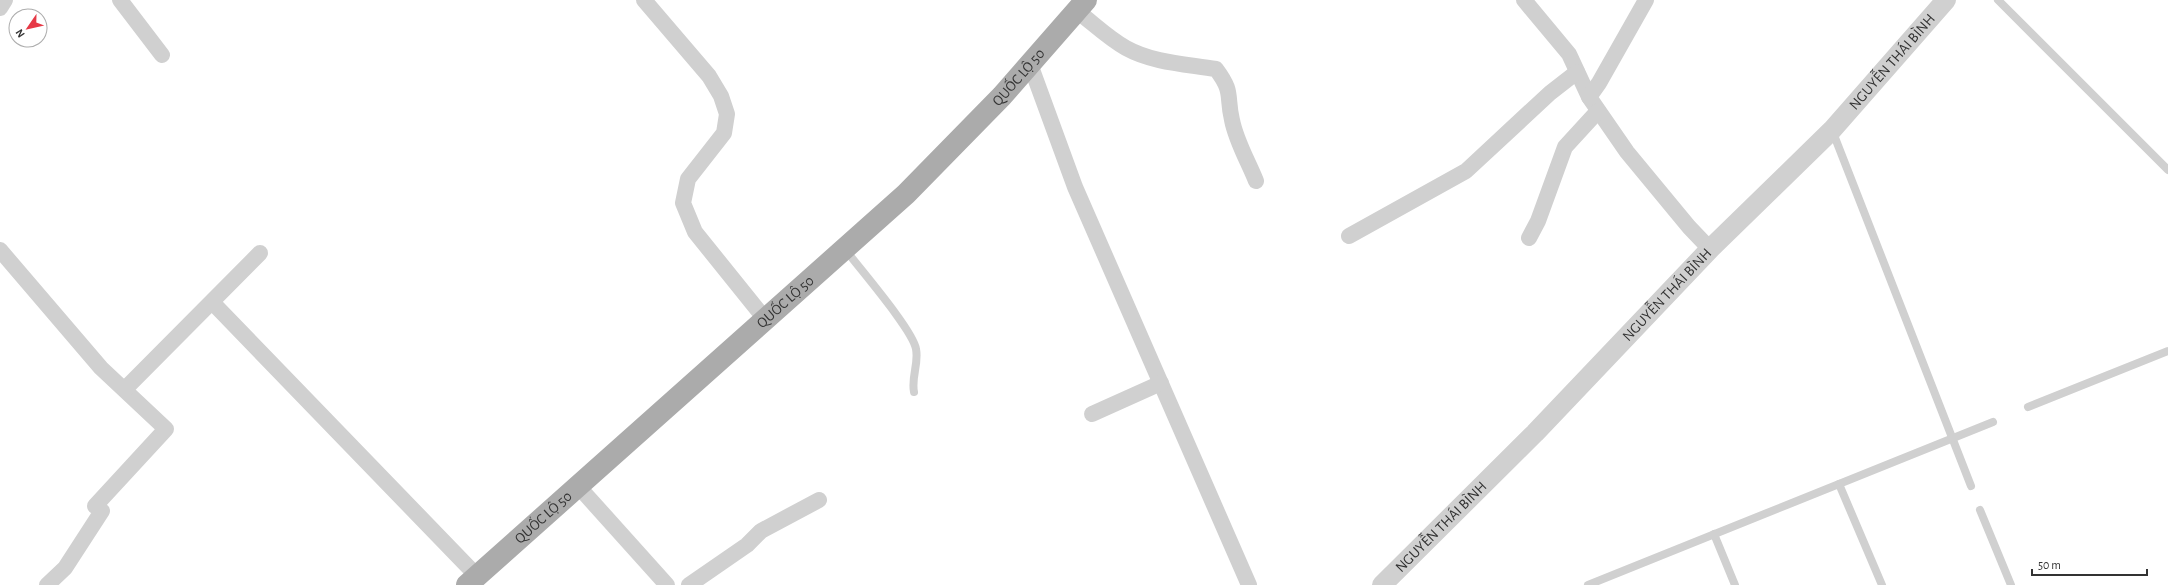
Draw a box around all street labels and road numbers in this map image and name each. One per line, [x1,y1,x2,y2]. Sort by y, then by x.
street label: NGUYỄN THÁI BÌNH [1846,11,1938,112]
street label: QUỐC LỘ 50 [989,46,1047,109]
street label: NGUYỄN THÁI BÌNH [1619,245,1714,344]
street label: QUỐC LỘ 50 [754,272,817,331]
street label: NGUYỄN THÁI BÌNH [1392,478,1489,575]
street label: QUỐC LỘ 50 [512,488,575,546]

